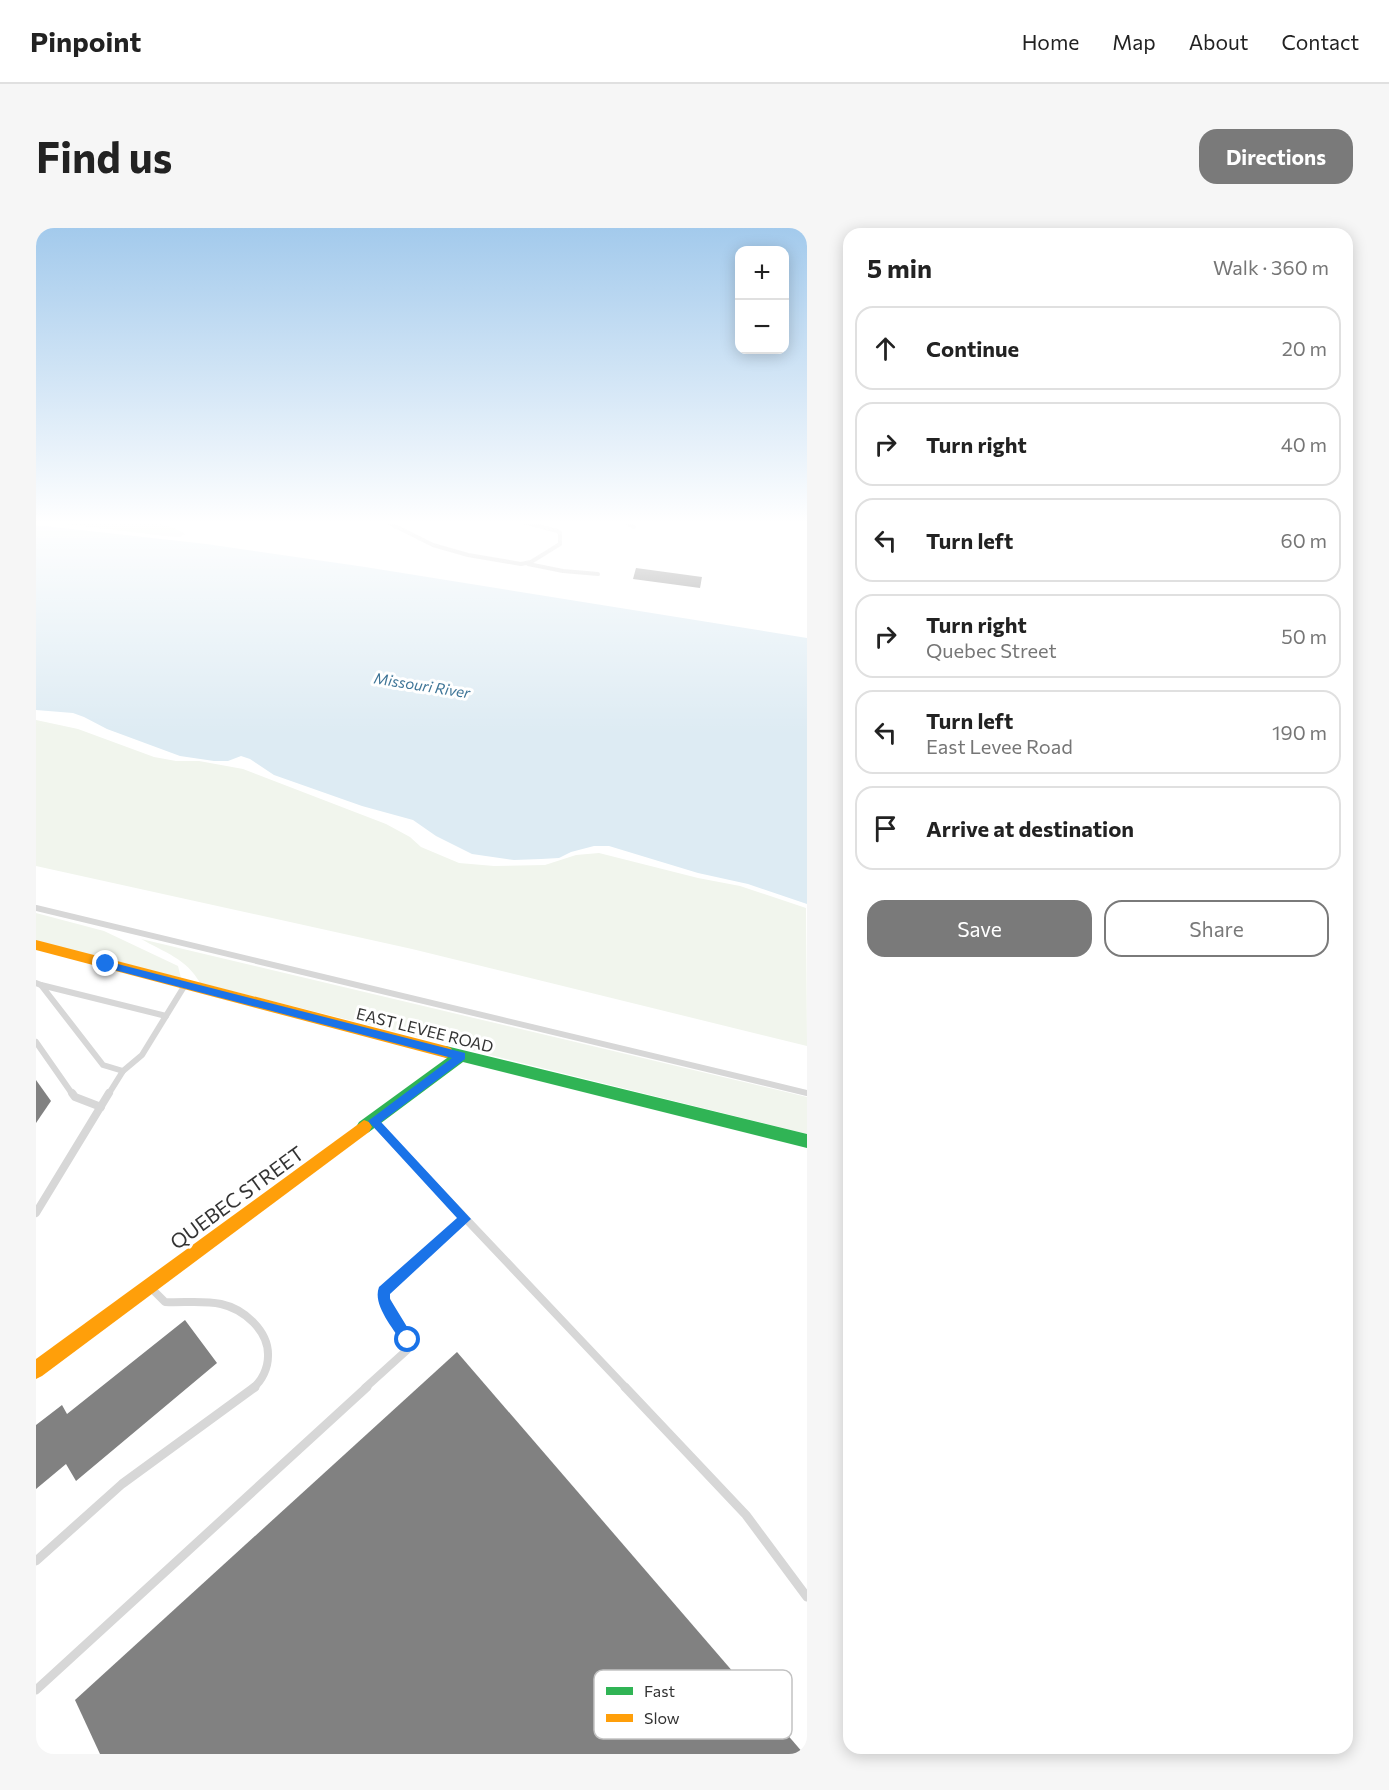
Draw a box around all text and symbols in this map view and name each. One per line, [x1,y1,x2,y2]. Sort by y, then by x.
text: Pinpoint [30,24,141,58]
text: Home [1022,29,1079,54]
text: Map [1112,29,1156,54]
text: About [1189,29,1248,54]
text: Contact [1281,29,1359,54]
button: Directions [1199,129,1353,184]
text: Find us [36,130,172,182]
map controls [735,246,789,354]
button: + [735,246,789,300]
text: 5 min [867,252,932,283]
text: Walk · 360 m [1213,255,1329,279]
button: − [735,300,789,354]
icon: ahead [869,332,902,365]
text: Continue [926,335,1019,362]
text: 20 m [1282,336,1327,360]
icon: right [869,428,902,461]
text: Turn right [926,431,1027,458]
text: 40 m [1281,432,1327,456]
icon: left [869,524,902,557]
text: Turn left [926,527,1013,554]
text: 60 m [1281,528,1327,552]
text: Turn right [926,611,1027,638]
icon: right [869,620,902,653]
text: 50 m [1281,624,1327,648]
text: Quebec Street [926,638,1057,662]
water label: Missouri River [373,669,473,702]
text: Turn left [926,707,1013,734]
icon: left [869,716,902,749]
text: 190 m [1272,720,1327,744]
text: East Levee Road [926,734,1073,758]
icon: arrive [869,812,902,845]
text: Arrive at destination [926,815,1134,842]
button: Save [867,900,1092,957]
button: Share [1104,900,1329,957]
route end [92,950,118,976]
street label: EAST LEVEE ROAD [355,1003,496,1056]
street label: QUEBEC STREET [165,1141,308,1254]
route start [394,1326,420,1352]
legend [594,1670,792,1739]
text: Fast [644,1681,675,1700]
text: Slow [644,1708,680,1727]

